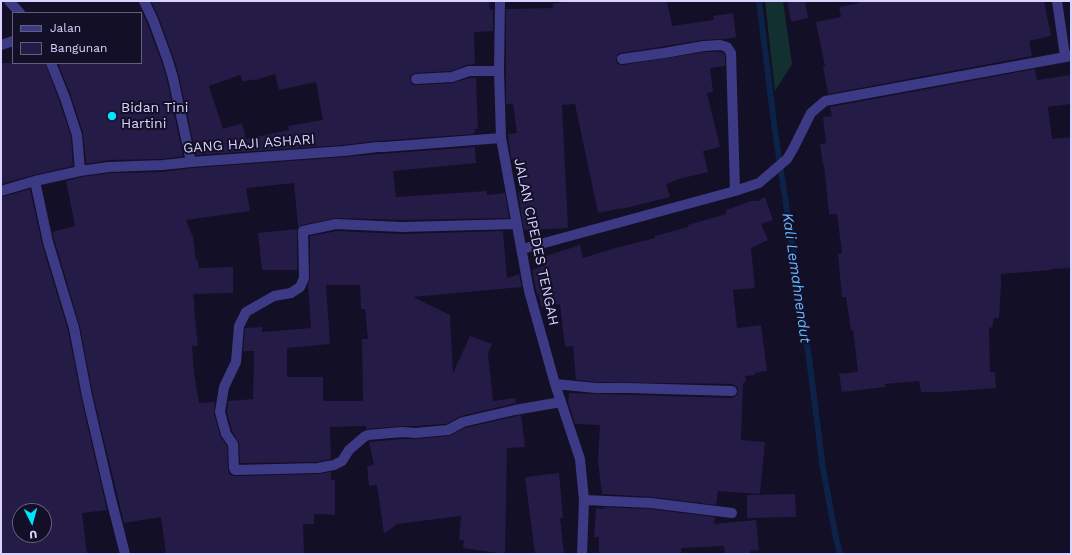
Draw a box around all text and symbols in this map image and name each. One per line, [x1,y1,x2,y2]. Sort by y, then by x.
legend [12,12,142,64]
text: Jalan [50,21,81,35]
text: Bangunan [50,41,108,55]
place label: Bidan Tini Hartini [121,100,188,132]
marker: Bidan Tini Hartini [106,110,118,122]
street label: GANG HAJI ASHARI [183,131,315,157]
street label: JALAN CIPEDES TENGAH [510,157,562,327]
water label: Kali Lemahnendut [778,212,814,344]
north arrow [12,503,52,543]
text: U [29,528,38,541]

